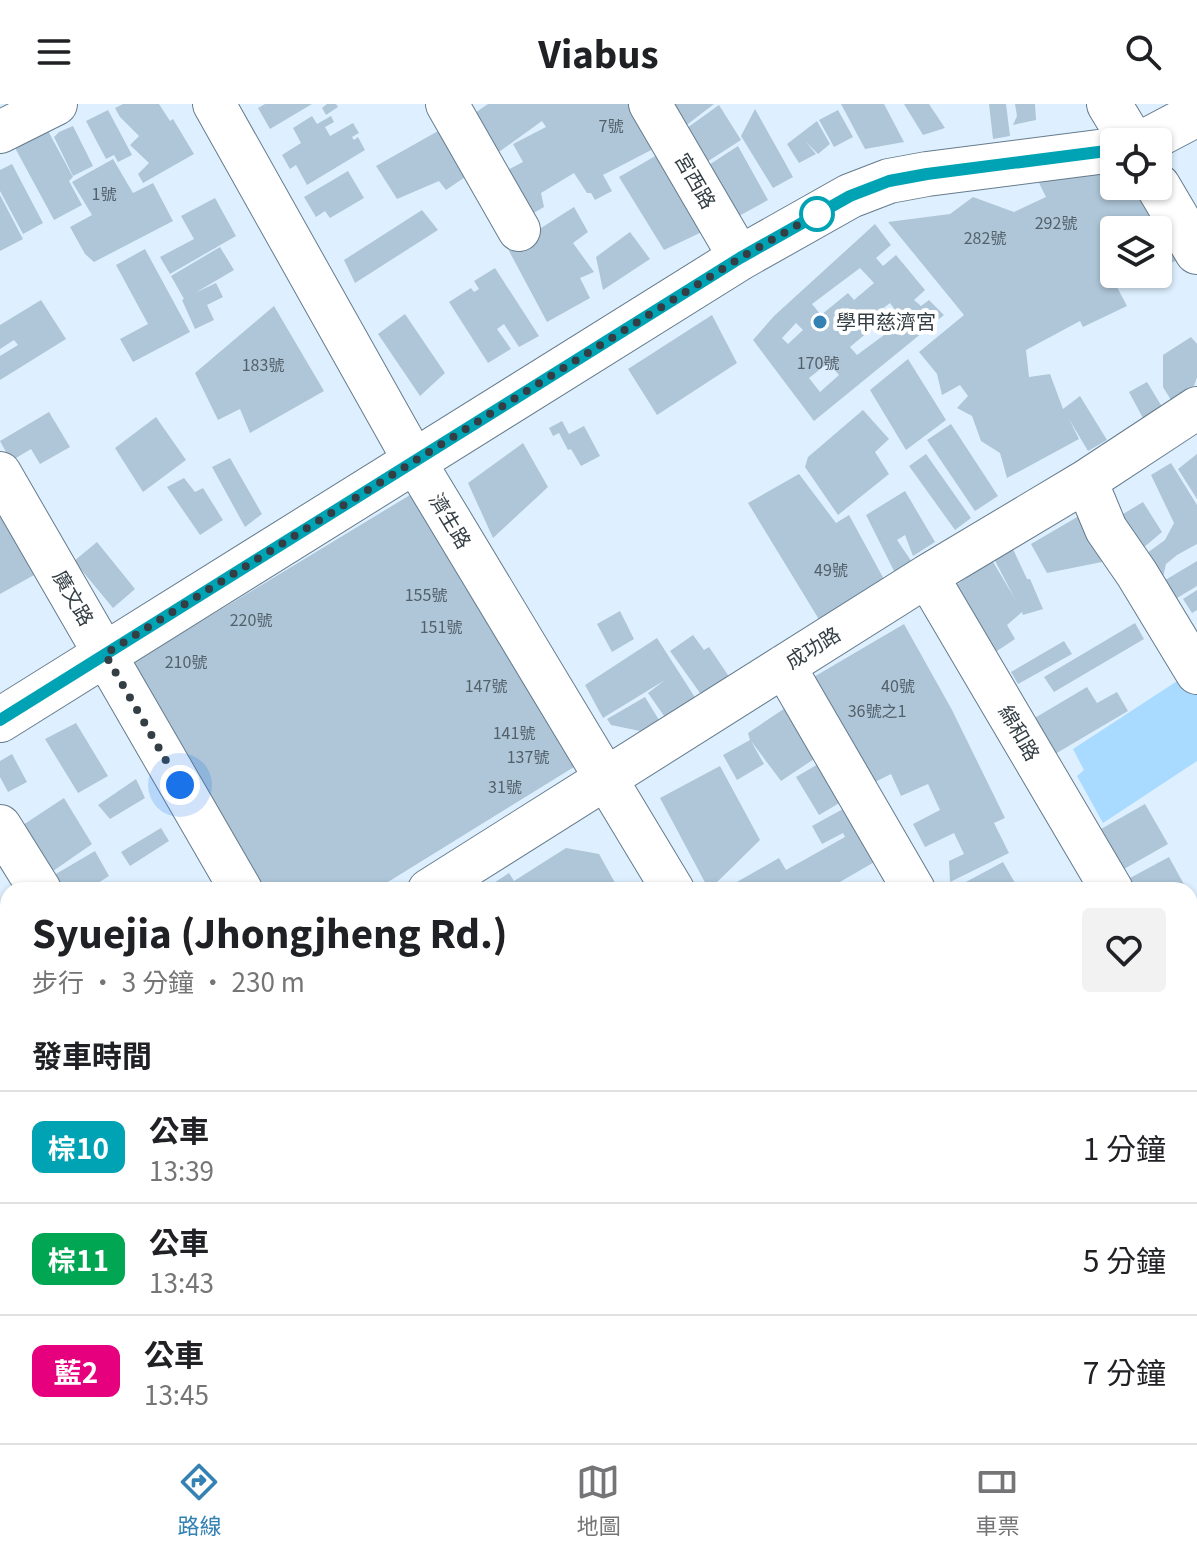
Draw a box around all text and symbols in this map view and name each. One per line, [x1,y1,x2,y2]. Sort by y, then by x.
text: Viabus [538,26,659,78]
icon: menu [32,30,76,74]
icon: search [1121,30,1165,74]
house number: 7號 [599,113,623,137]
map controls [1100,128,1172,288]
button: locate [1100,128,1172,200]
street label: 宮西路 [669,147,724,213]
house number: 1號 [92,181,116,205]
unlabelled marker [800,197,834,231]
house number: 292號 [1035,210,1077,234]
button: layers [1100,216,1172,288]
house number: 282號 [964,225,1006,249]
place label: 學甲慈濟宮 [836,306,936,335]
marker: 學甲慈濟宮 [811,313,829,331]
house number: 170號 [797,350,839,374]
house number: 183號 [242,352,284,376]
street label: 濟生路 [423,487,479,553]
house number: 49號 [814,557,848,581]
street label: 廣文路 [47,564,102,630]
house number: 155號 [405,582,447,606]
house number: 220號 [230,607,272,631]
house number: 151號 [420,614,462,638]
street label: 成功路 [779,619,845,675]
house number: 210號 [165,649,207,673]
house number: 147號 [465,673,507,697]
house number: 40號 [881,673,915,697]
house number: 36號之1 [848,698,906,722]
street label: 綿和路 [993,699,1048,765]
house number: 141號 [493,720,535,744]
house number: 137號 [507,744,549,768]
your location [160,765,200,805]
house number: 31號 [488,774,522,798]
text: Syuejia (Jhongjheng Rd.) [32,904,508,959]
button: heart [1082,908,1166,992]
text: 步行 · 3 分鐘 · 230 m [32,962,305,999]
text: 發車時間 [32,1032,152,1076]
text: 公車 [149,1107,209,1151]
text: 1 分鐘 [1083,1125,1166,1169]
text: 棕10 [48,1127,109,1167]
text: 13:39 [149,1151,214,1188]
text: 公車 [149,1219,209,1263]
text: 5 分鐘 [1083,1237,1166,1281]
text: 棕11 [48,1239,109,1279]
text: 13:43 [149,1263,214,1300]
text: 公車 [144,1331,204,1375]
text: 7 分鐘 [1083,1349,1166,1393]
text: 藍2 [54,1351,98,1391]
text: 13:45 [144,1375,209,1412]
tab: 路線 [177,1460,222,1540]
tab: 地圖 [576,1460,621,1540]
tab: 車票 [975,1460,1020,1540]

